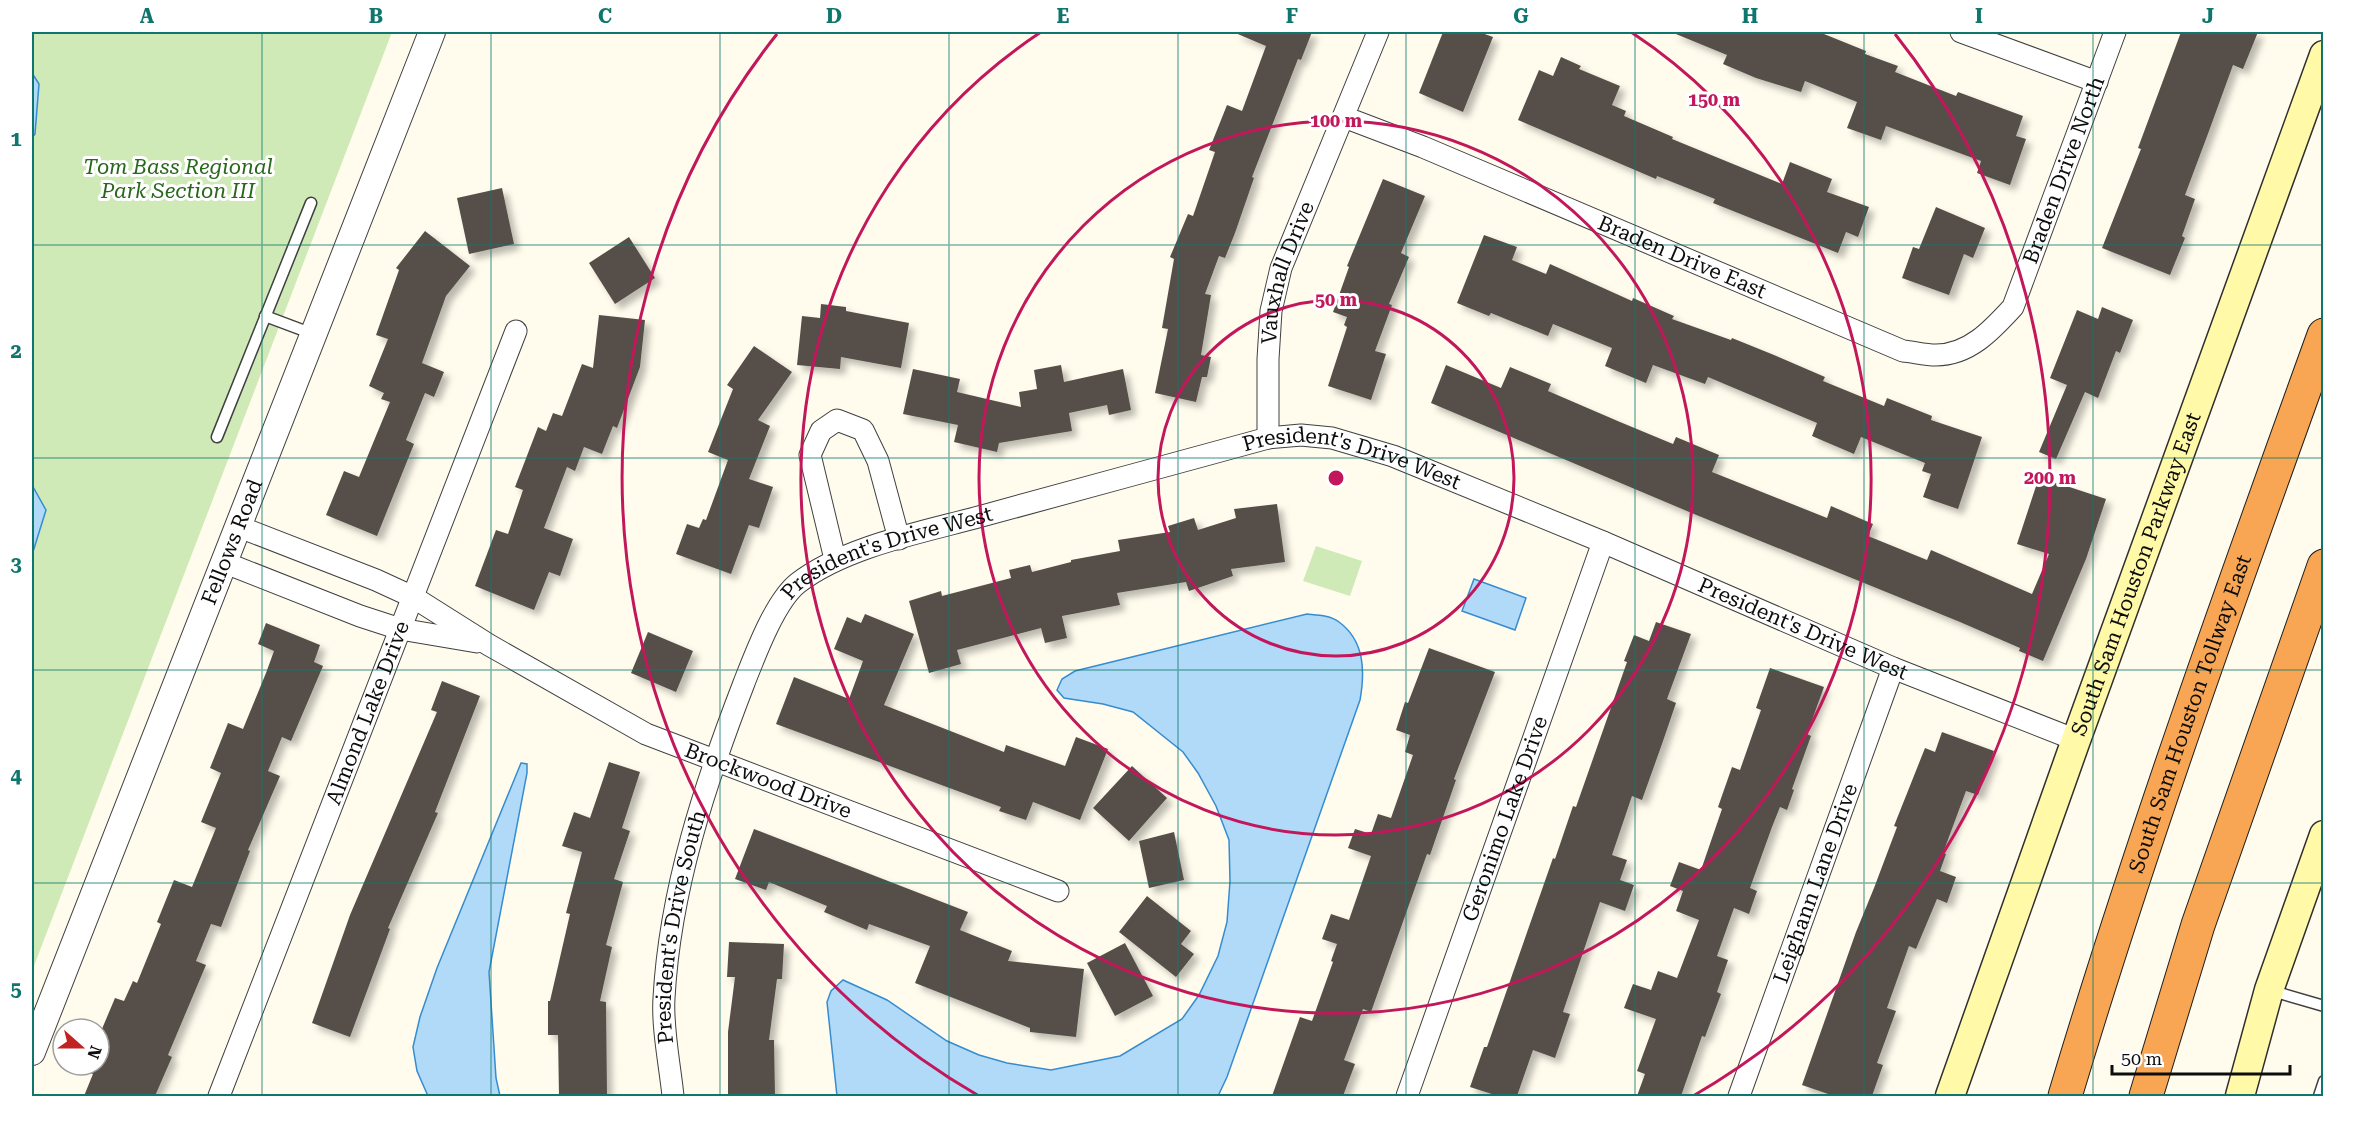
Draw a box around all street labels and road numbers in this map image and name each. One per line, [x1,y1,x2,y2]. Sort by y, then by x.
street label: Braden Drive North [2018,73,2110,267]
street label: Vauxhall Drive [1257,198,1319,345]
street label: Braden Drive East [1594,211,1770,304]
street label: South Sam Houston Parkway East [2066,409,2206,739]
street label: President's Drive West [1240,423,1464,495]
street label: Fellows Road [197,475,268,608]
street label: President's Drive West [776,502,995,604]
street label: South Sam Houston Tollway East [2124,551,2256,876]
street label: President's Drive West [1695,573,1912,685]
street label: Almond Lake Drive [321,618,414,808]
street label: Geronimo Lake Drive [1458,713,1552,925]
street label: Brockwood Drive [681,738,855,823]
street label: Leighann Lane Drive [1769,780,1862,986]
street label: President's Drive South [652,807,711,1045]

